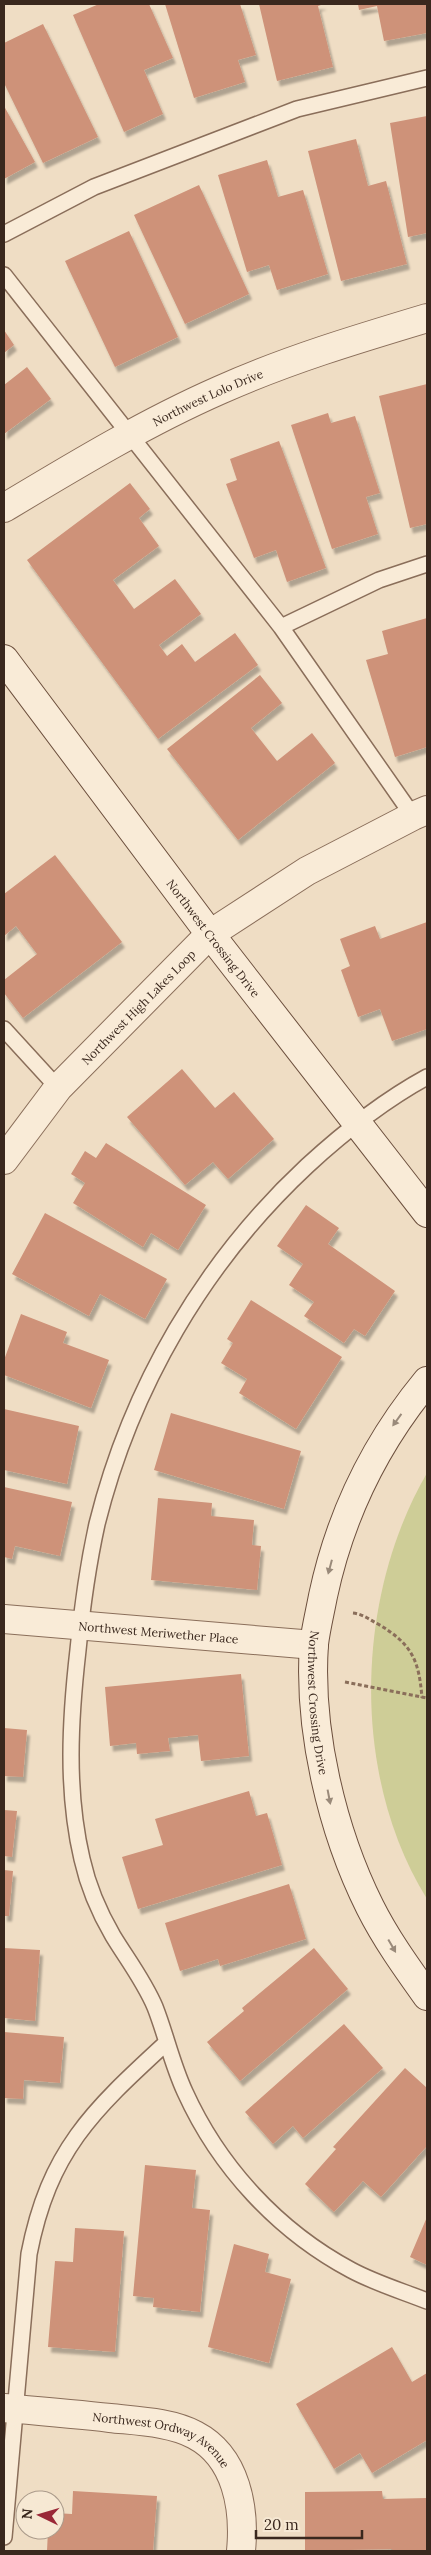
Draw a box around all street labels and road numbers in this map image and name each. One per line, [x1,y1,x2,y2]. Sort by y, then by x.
street label: Northwest Lolo Drive [150,365,265,429]
street label: Northwest Crossing Drive [164,876,264,1000]
street label: Northwest High Lakes Loop [78,946,198,1068]
street label: Northwest Meriwether Place [78,1618,240,1646]
street label: Northwest Crossing Drive [306,1630,332,1777]
street label: Northwest Ordway Avenue [92,2409,234,2471]

